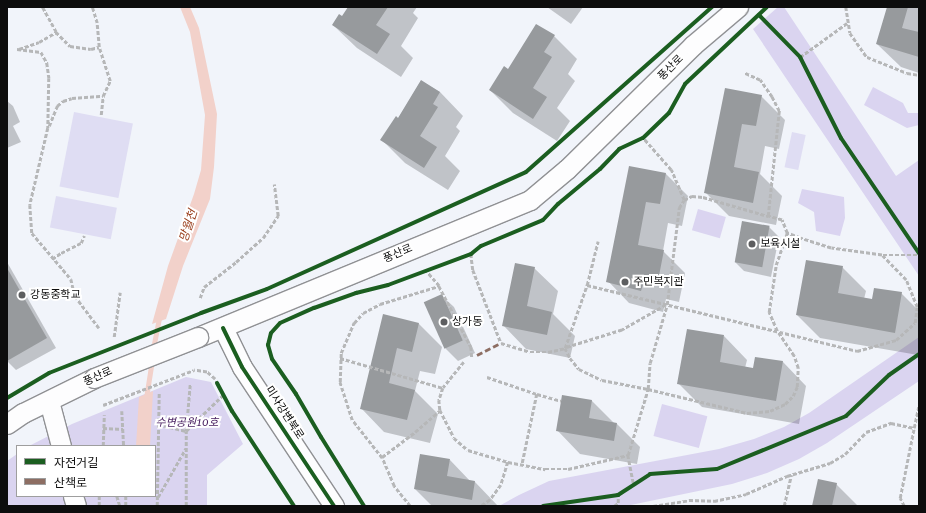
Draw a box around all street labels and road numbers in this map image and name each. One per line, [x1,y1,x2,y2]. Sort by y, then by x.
street label: 풍산로 [656,53,686,83]
street label: 풍산로 [381,242,415,266]
street label: 풍산로 [81,365,115,389]
street label: 미사강변북로 [262,384,306,442]

